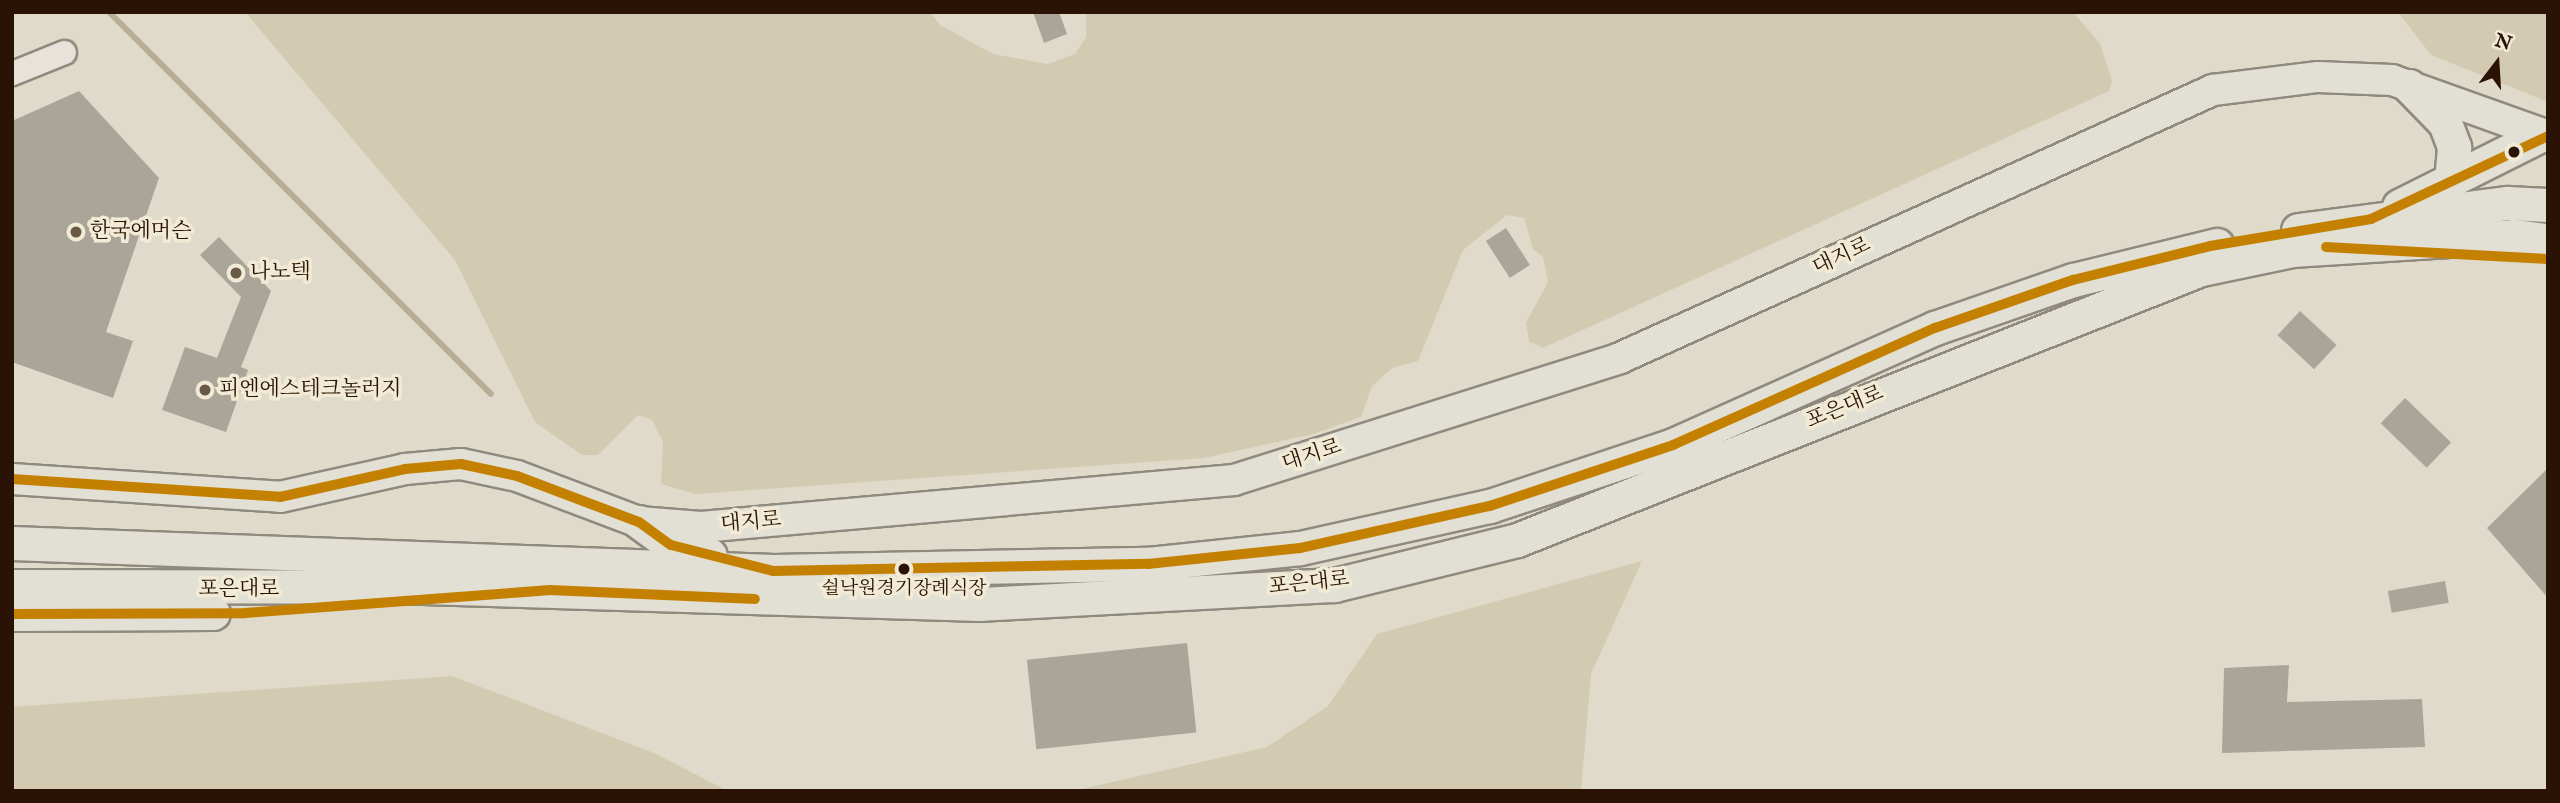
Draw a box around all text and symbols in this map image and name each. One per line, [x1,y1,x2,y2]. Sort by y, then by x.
north arrow [2462,28,2532,98]
text: N [2492,29,2515,57]
unlabelled marker [2507,145,2521,159]
place label: 한국에머슨 [90,219,191,245]
marker: 한국에머슨 [68,224,84,240]
street label: 대지로 [1809,233,1875,281]
place label: 나노텍 [250,260,311,286]
marker: 나노텍 [228,265,244,281]
place label: 피엔에스테크놀러지 [219,377,402,403]
street label: 포은대로 [1803,381,1887,435]
marker: 피엔에스테크놀러지 [197,382,213,398]
street label: 대지로 [1279,435,1345,477]
street label: 대지로 [720,508,782,538]
marker: 쉴낙원경기장례식장 [897,562,911,576]
street label: 포은대로 [1267,567,1351,601]
street label: 포은대로 [198,577,280,603]
place label: 쉴낙원경기장례식장 [821,579,987,601]

